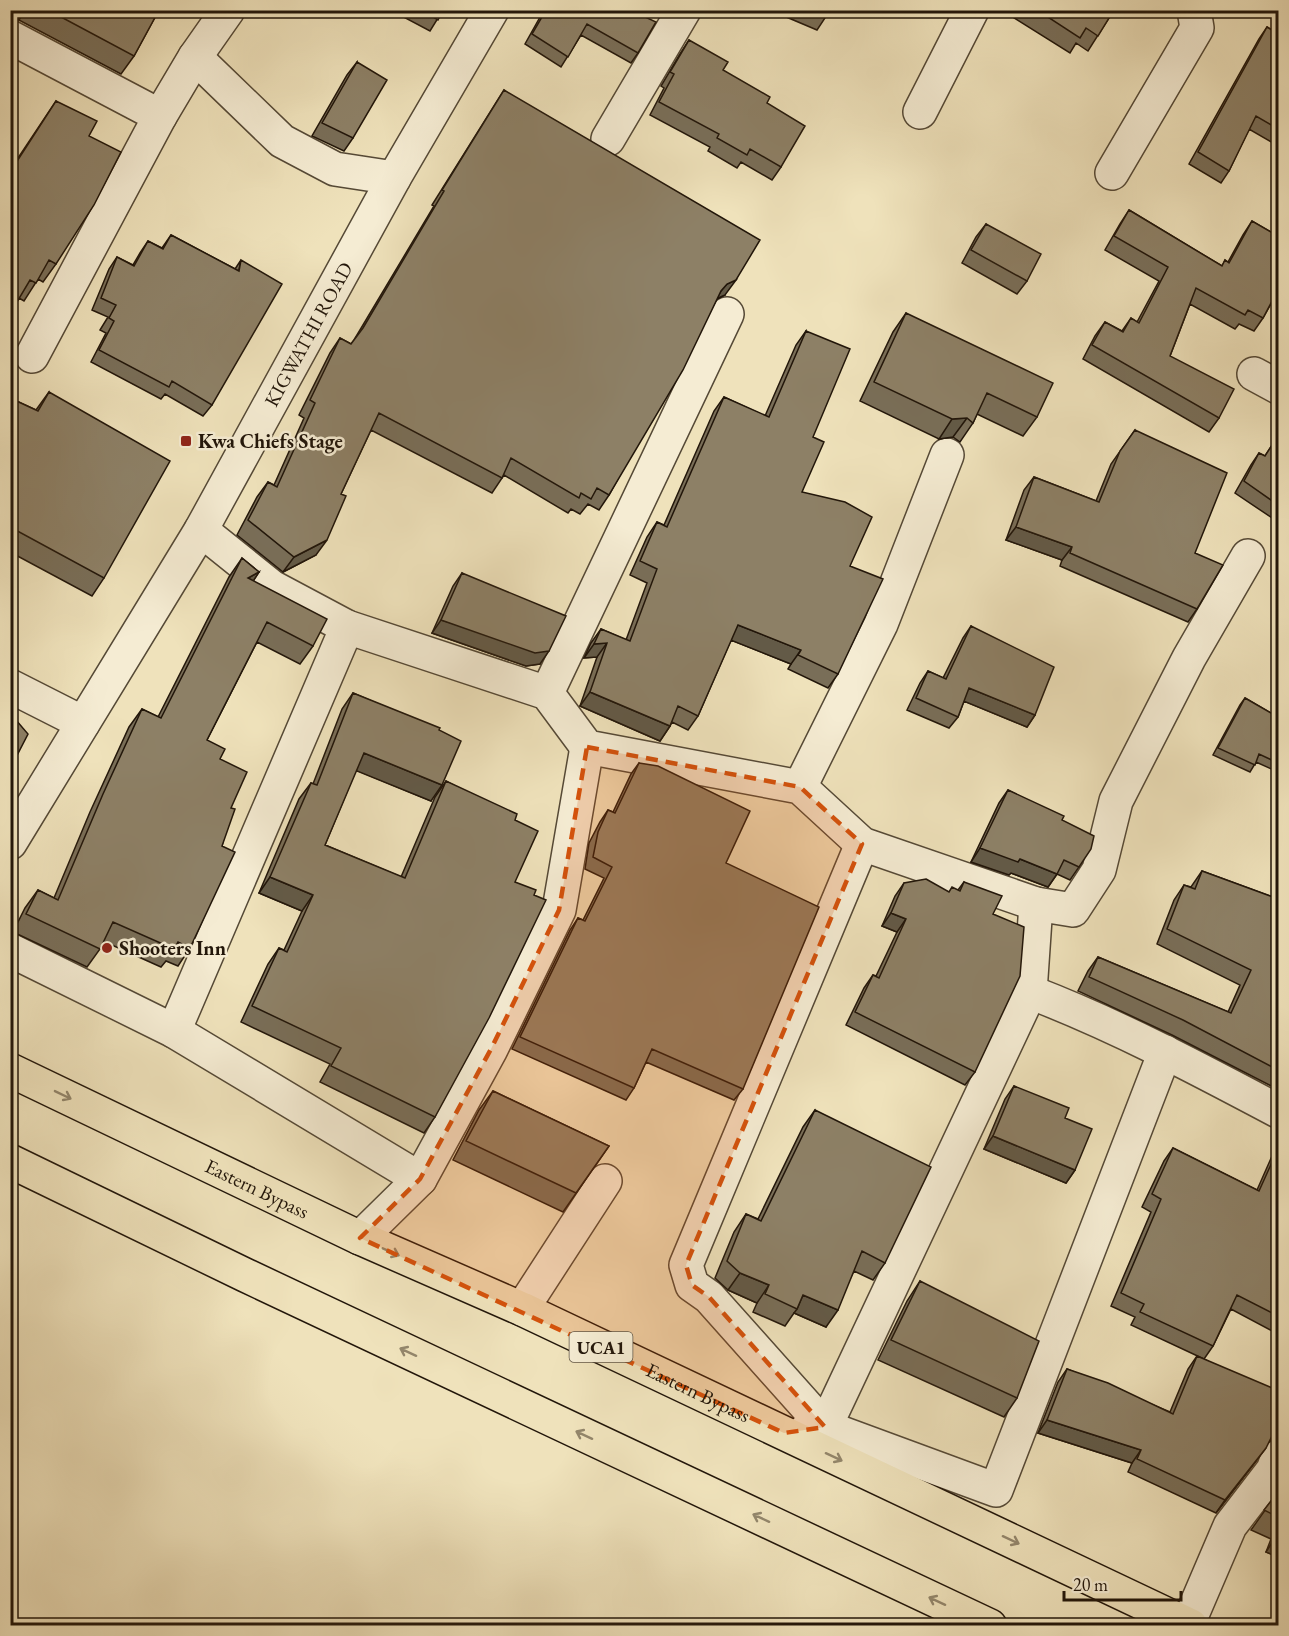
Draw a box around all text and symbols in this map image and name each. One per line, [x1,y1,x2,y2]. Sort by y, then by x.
street label: KIGWATHI ROAD [258,257,358,411]
place label: Kwa Chiefs Stage [198,428,343,454]
marker: Kwa Chiefs Stage [179,434,193,448]
place label: Shooters Inn [119,935,226,961]
marker: Shooters Inn [100,941,114,955]
one-way arrow [54,1090,72,1102]
street label: Eastern Bypass [201,1153,313,1225]
one-way arrow [381,1247,399,1258]
road number: UCA1 [570,1332,632,1362]
one-way arrow [399,1345,417,1357]
street label: Eastern Bypass [642,1357,754,1428]
one-way arrow [576,1428,594,1440]
one-way arrow [825,1452,843,1464]
one-way arrow [752,1511,770,1523]
one-way arrow [1001,1535,1019,1547]
scale bar [1064,1564,1181,1602]
text: 20 m [1073,1573,1108,1596]
one-way arrow [929,1594,947,1606]

